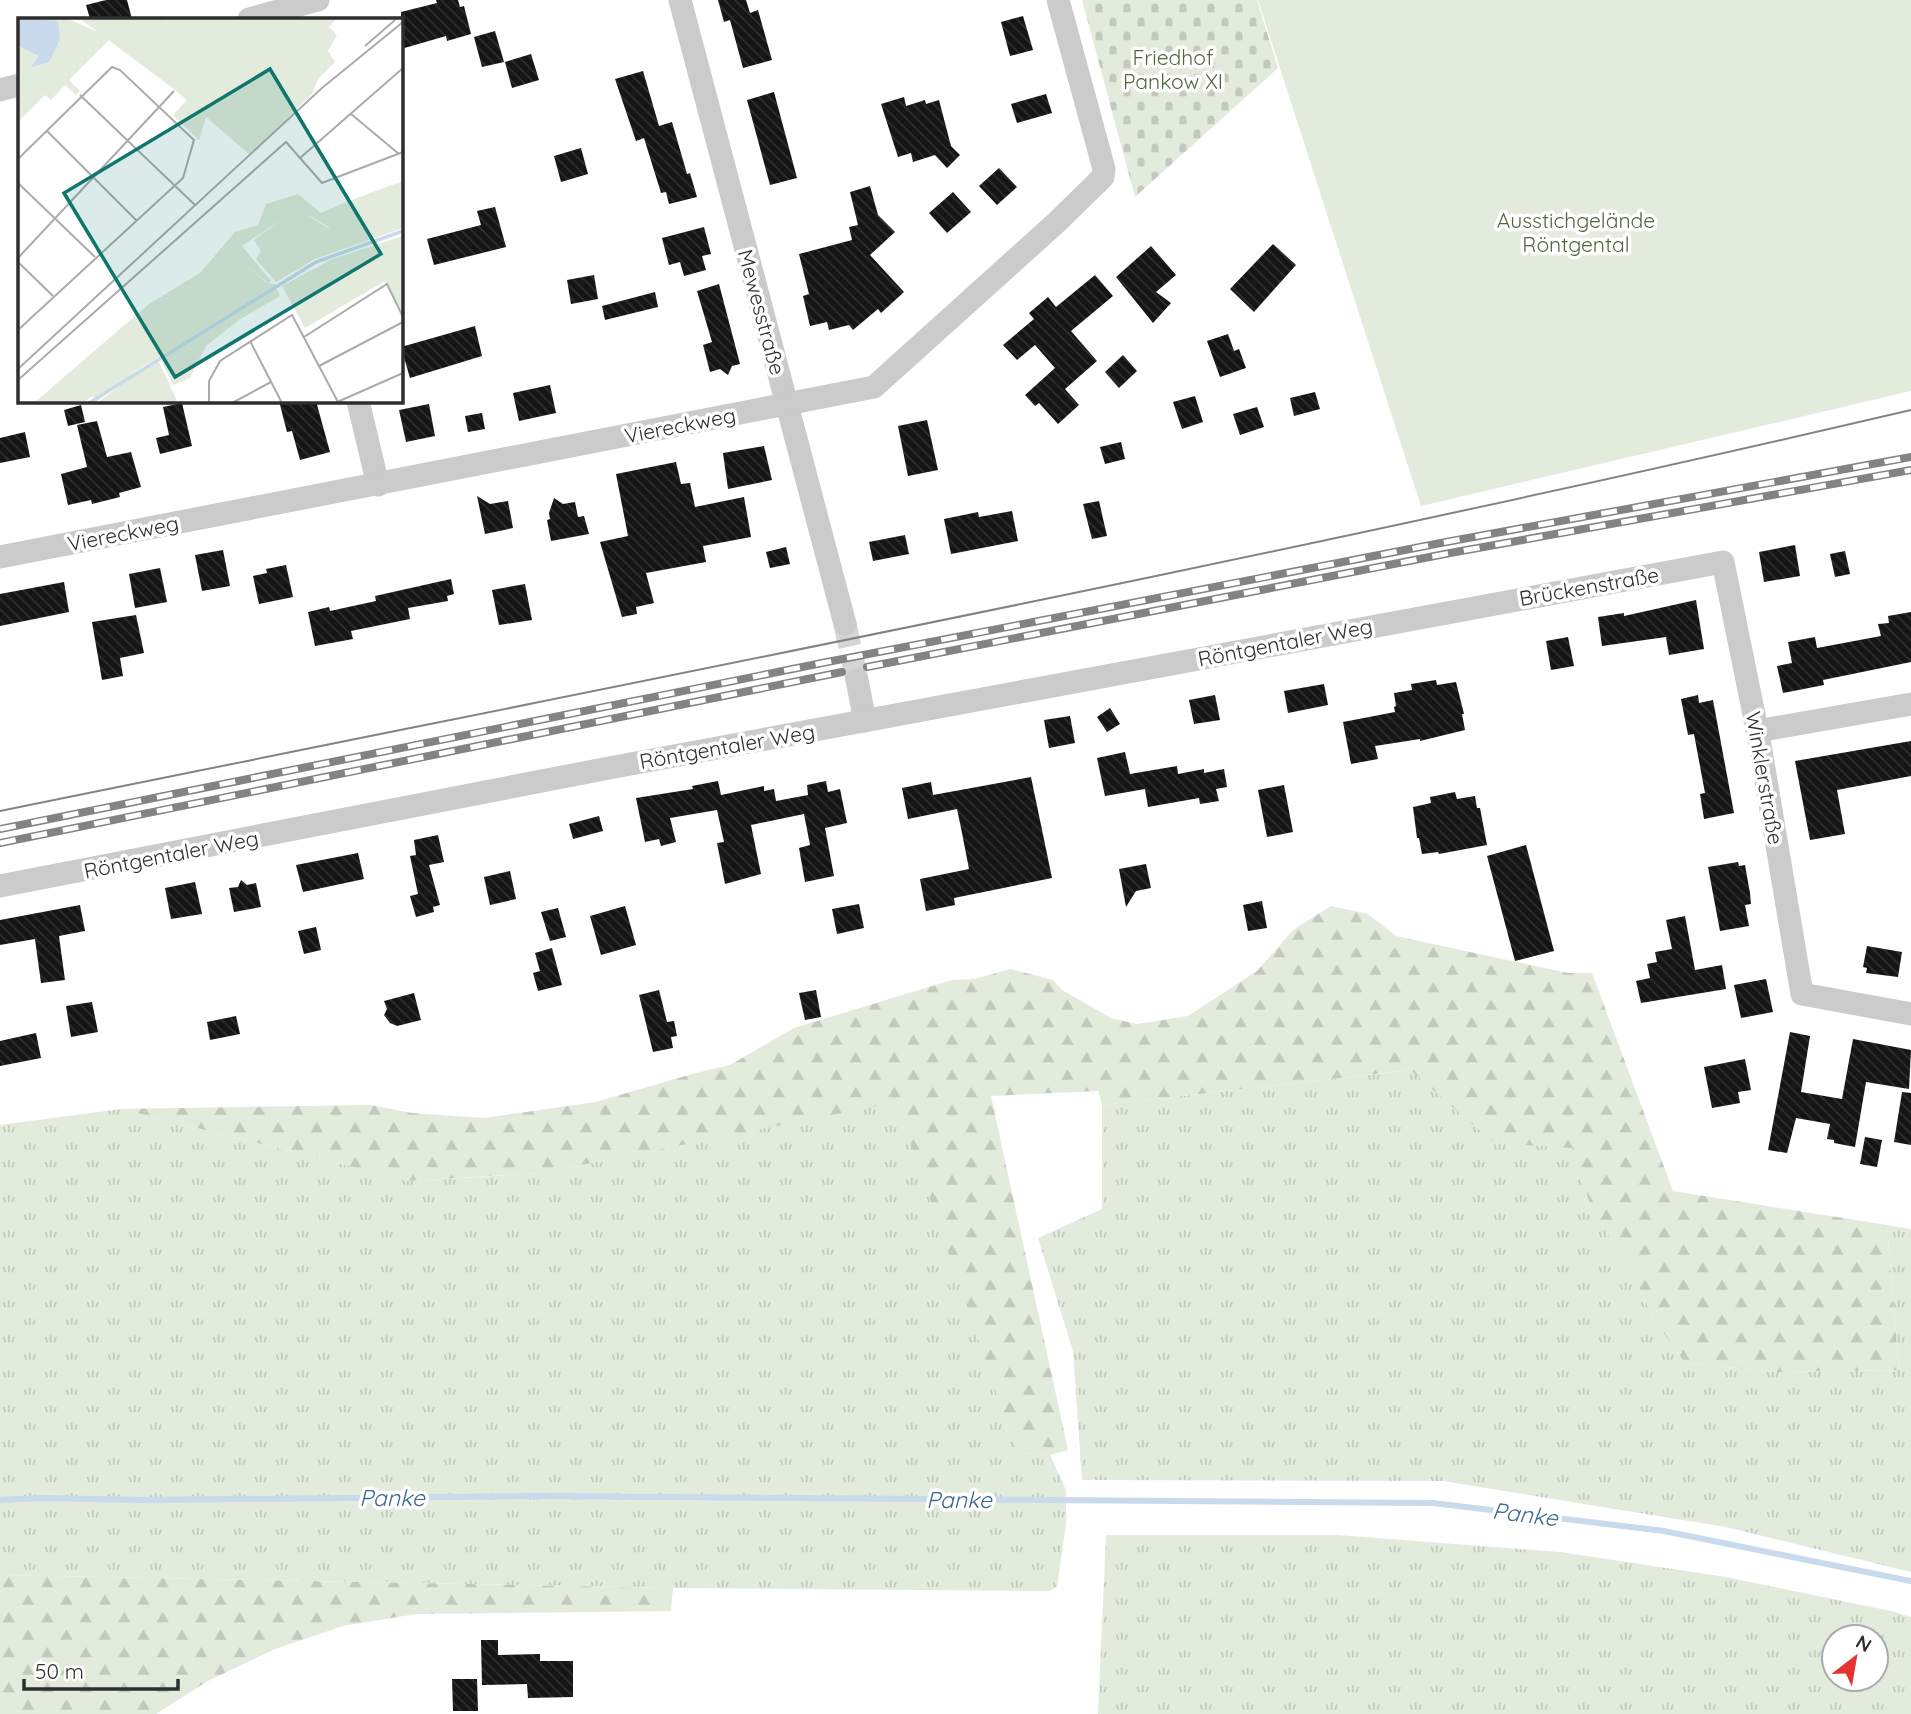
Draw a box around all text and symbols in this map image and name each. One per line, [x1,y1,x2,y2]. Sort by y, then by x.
inset map [18,18,402,402]
park label: Friedhof Pankow XI [1123,44,1223,94]
park label: Ausstichgelände Röntgental [1497,207,1655,257]
street label: Mewesstraße [733,246,791,378]
street label: Viereckweg [622,401,738,449]
street label: Viereckweg [65,509,181,557]
street label: Brückenstraße [1517,561,1661,611]
street label: Röntgentaler Weg [1195,612,1375,672]
street label: Winklerstraße [1740,709,1790,847]
street label: Röntgentaler Weg [637,718,817,774]
street label: Röntgentaler Weg [81,824,261,884]
water label: Panke [359,1483,426,1512]
water label: Panke [926,1485,993,1514]
water label: Panke [1491,1496,1560,1533]
north arrow [1820,1623,1890,1693]
text: N [1852,1630,1876,1657]
scale bar [24,1648,178,1692]
text: 50 m [35,1658,84,1684]

